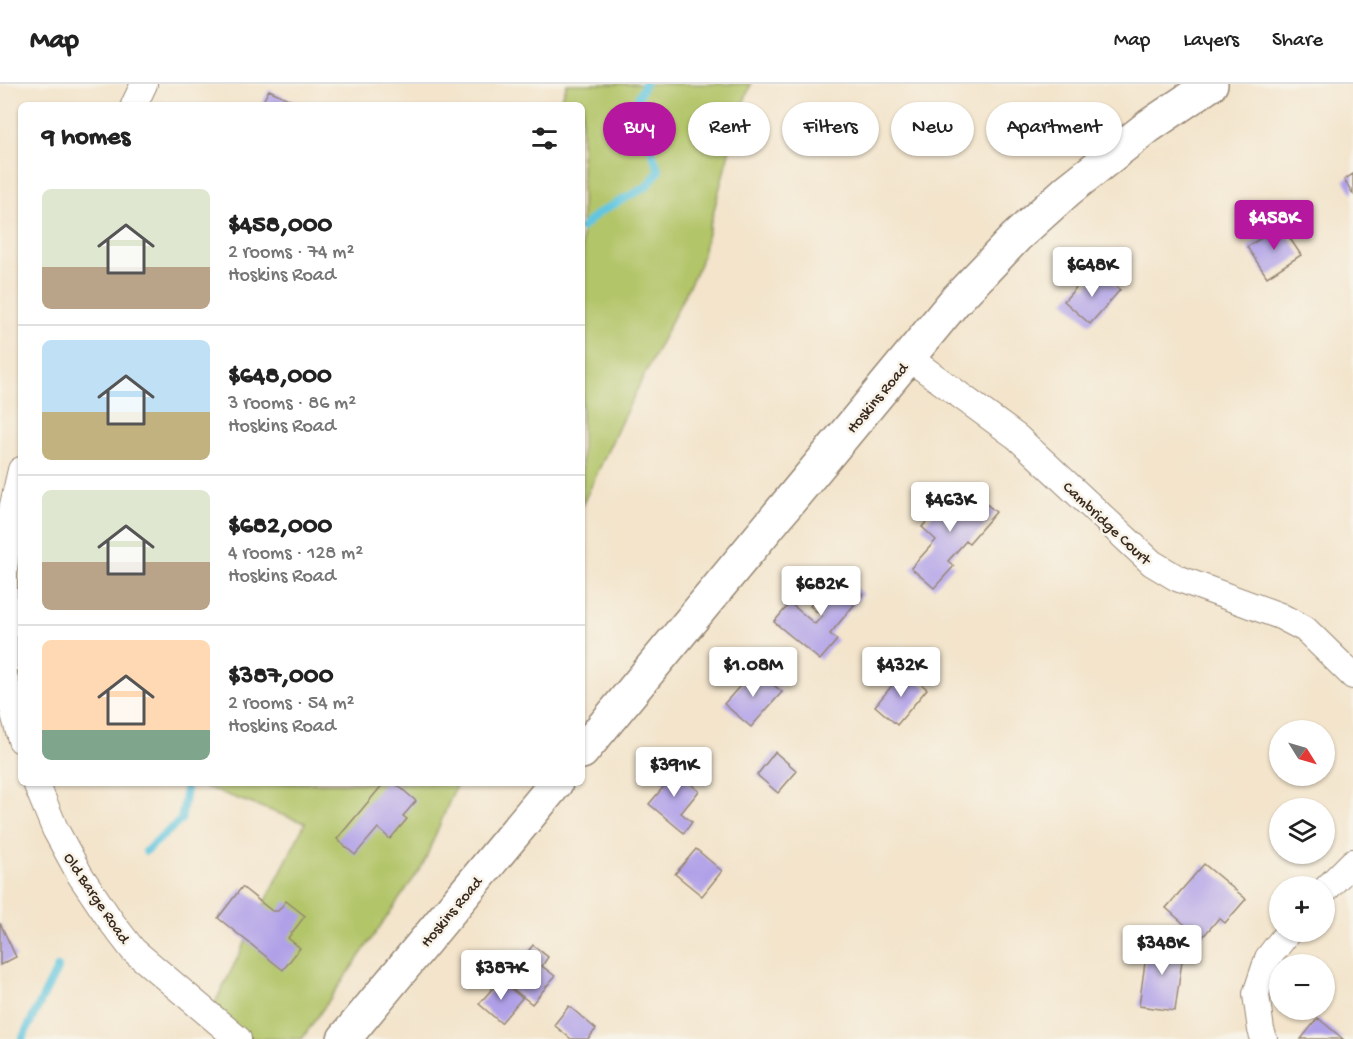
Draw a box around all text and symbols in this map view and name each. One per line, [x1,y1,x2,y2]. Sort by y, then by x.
text: Map [30,25,79,58]
text: Map [1114,29,1150,54]
text: Layers [1183,29,1239,54]
text: Share [1272,29,1323,54]
chip: Buy [603,102,676,156]
chip: Rent [688,102,770,156]
chip: Filters [782,102,879,156]
chip: New [891,102,974,156]
chip: Apartment [986,102,1122,156]
icon: filters [528,122,561,155]
text: 9 homes [42,123,130,154]
pin: $458K [1232,200,1316,251]
text: $458K [1249,208,1299,231]
text: $458,000 [228,211,332,242]
icon: home [90,213,162,285]
text: 2 rooms · 74 m² [228,242,354,265]
pin: $648K [1050,247,1134,298]
text: $648K [1067,255,1117,278]
text: Hoskins Road [228,265,336,288]
street label: Hoskins Road [844,359,915,438]
text: $648,000 [228,362,332,393]
icon: home [90,364,162,436]
text: 3 rooms · 86 m² [228,393,356,416]
text: Hoskins Road [228,416,336,439]
street label: Cambridge Court [1058,479,1155,571]
pin: $463K [908,482,992,533]
text: $463K [925,490,975,513]
text: $682,000 [228,512,332,543]
icon: home [90,514,162,586]
text: 4 rooms · 128 m² [228,543,363,566]
text: Hoskins Road [228,566,336,589]
pin: $682K [779,566,863,617]
text: $682K [796,574,846,597]
pin: $1.08M [704,647,802,698]
pin: $432K [859,647,943,698]
text: $1.08M [723,655,783,678]
text: $432K [876,655,926,678]
text: $387,000 [228,662,333,693]
icon: home [90,664,162,736]
text: 2 rooms · 54 m² [228,693,355,716]
text: Hoskins Road [228,716,336,739]
north arrow [1269,720,1335,786]
map controls [1269,720,1335,1020]
pin: $391K [632,747,716,798]
text: $391K [650,755,698,778]
button: layers [1269,798,1335,864]
street label: Old Barge Road [58,850,133,949]
street label: Hoskins Road [418,873,489,952]
button: + [1269,876,1335,942]
pin: $348K [1120,925,1204,976]
text: $348K [1137,933,1187,956]
pin: $387K [459,950,543,1001]
button: − [1269,954,1335,1020]
text: $387K [475,958,527,981]

